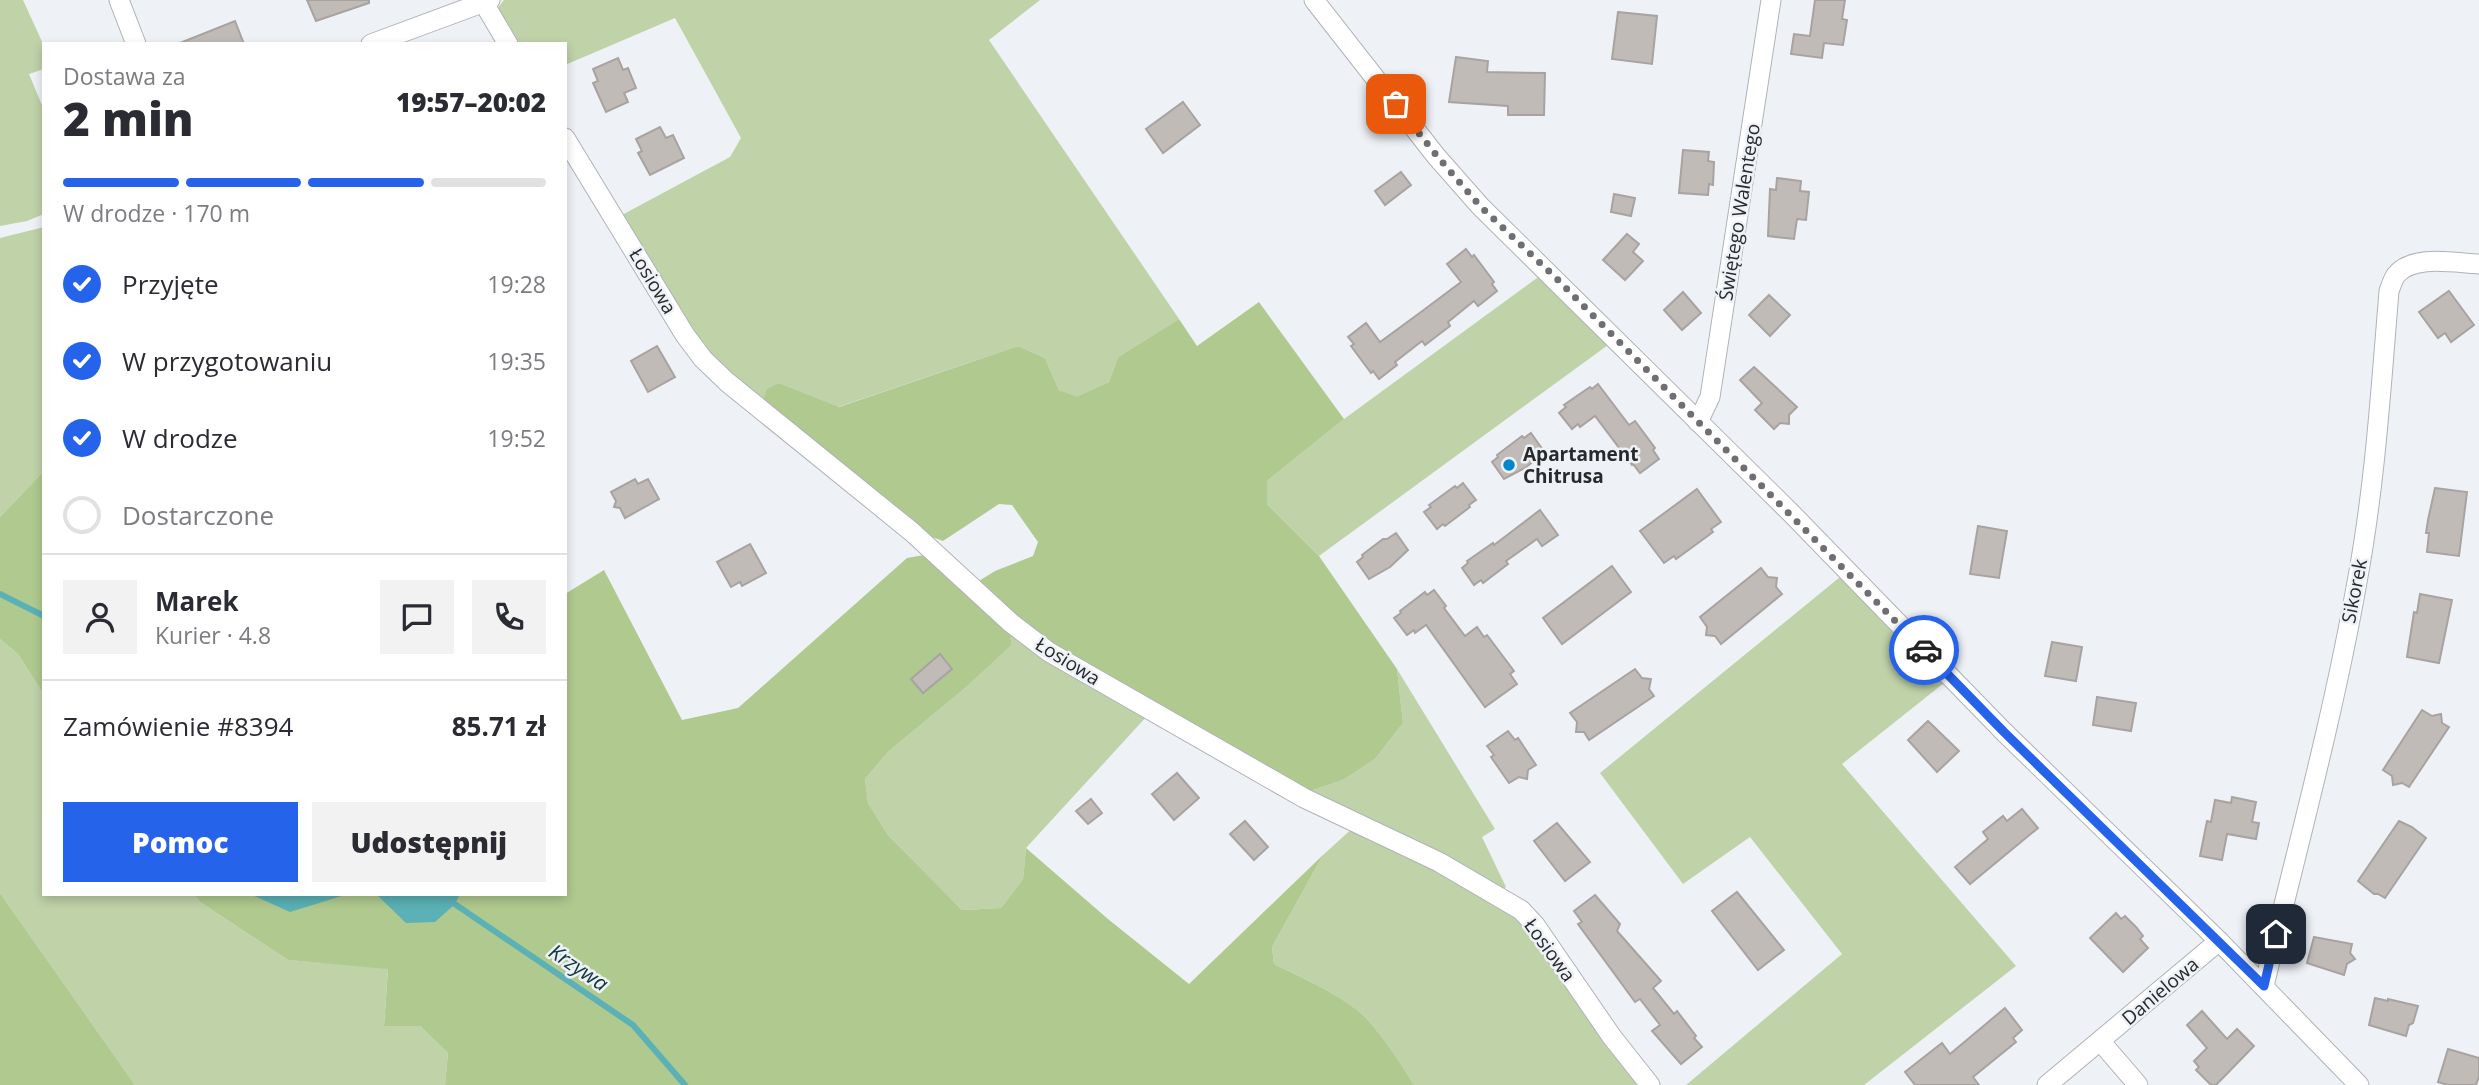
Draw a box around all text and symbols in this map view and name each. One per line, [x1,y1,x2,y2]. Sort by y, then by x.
text: Dostawa za [63,60,186,92]
pin [1366,74,1426,134]
text: 19:57–20:02 [396,84,546,120]
icon: bag [1377,85,1415,123]
text: 2 min [63,87,194,149]
street label: Świętego Walentego [1712,121,1766,303]
text: W drodze · 170 m [63,197,250,229]
street label: Łosiowa [623,243,683,319]
icon: check [63,265,101,303]
text: Przyjęte [122,266,219,302]
text: 19:28 [487,268,546,300]
icon: check [63,342,101,380]
text: W przygotowaniu [122,343,332,379]
text: 19:35 [487,345,546,377]
icon: check [63,419,101,457]
text: W drodze [122,420,238,456]
text: 19:52 [487,422,546,454]
place label: Apartament Chitrusa [1523,441,1639,489]
marker: Apartament Chitrusa [1501,457,1517,473]
text: Dostarczone [122,497,274,533]
street label: Sikorek [2335,557,2373,625]
button: person [63,580,137,654]
button: chat [380,580,454,654]
button: phone [472,580,546,654]
text: Marek [155,583,239,619]
courier [1889,615,1959,685]
text: Kurier · 4.8 [155,619,271,651]
street label: Łosiowa [1031,631,1105,691]
icon: car [1905,631,1943,669]
text: Zamówienie #8394 [63,708,293,744]
text: 85.71 zł [452,708,546,744]
button: Pomoc [63,802,298,882]
button: Udostępnij [312,802,546,882]
pin [2246,904,2306,964]
street label: Łosiowa [1518,913,1582,987]
icon: home [2257,915,2295,953]
water label: Krzywa [544,937,614,997]
street label: Danielowa [2116,951,2204,1031]

